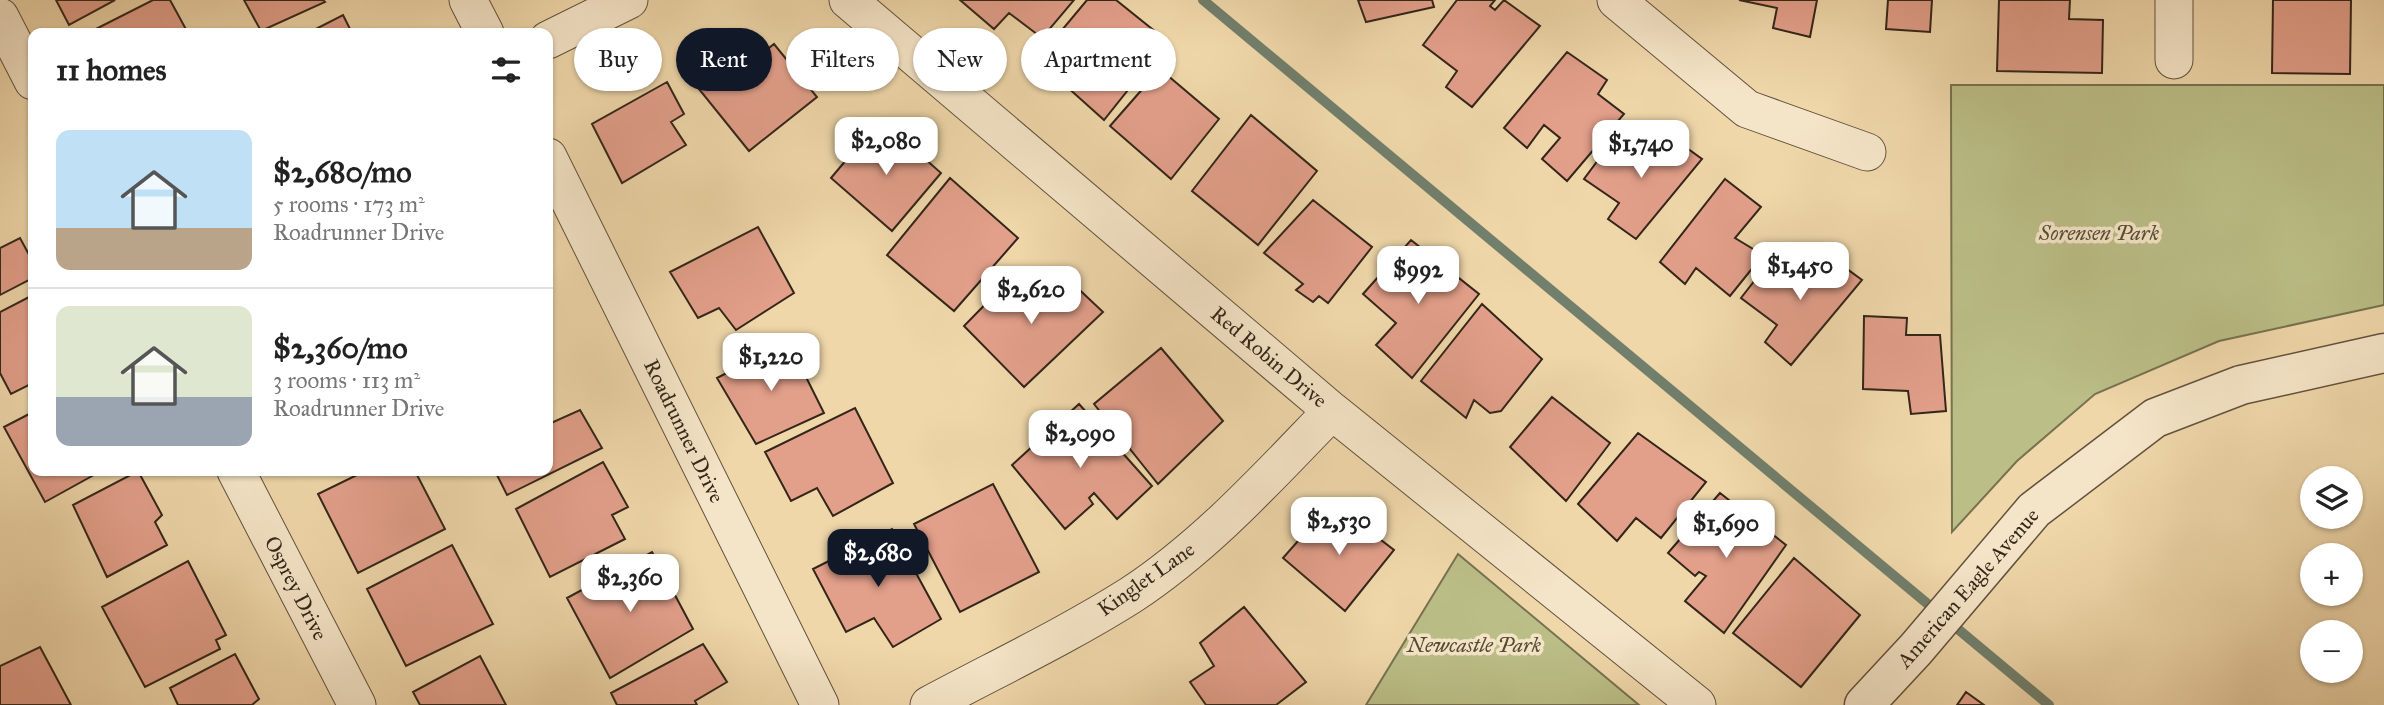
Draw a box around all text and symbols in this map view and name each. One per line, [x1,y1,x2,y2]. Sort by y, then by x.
chip: Buy [574,28,662,91]
chip: Rent [676,28,772,91]
chip: Filters [786,28,899,91]
chip: New [913,28,1007,91]
chip: Apartment [1021,28,1176,91]
icon: filters [487,51,525,89]
text: 11 homes [56,52,167,88]
pin: $2,080 [829,118,943,177]
pin: $1,740 [1584,120,1698,180]
text: $2,080 [851,126,921,154]
text: $1,740 [1608,129,1674,157]
text: $2,680/mo [273,154,412,190]
icon: home [112,158,196,242]
text: 5 rooms · 173 m² [273,190,425,218]
text: Roadrunner Drive [273,218,444,246]
park label: Sorensen Park [2038,220,2160,246]
pin: $1,450 [1743,243,1857,302]
pin: $992 [1377,246,1459,306]
text: $1,450 [1767,251,1833,279]
text: $992 [1393,255,1443,283]
pin: $2,620 [974,266,1088,326]
text: $2,620 [997,275,1065,303]
street label: Red Robin Drive [1205,301,1333,413]
text: $2,360/mo [273,330,408,366]
icon: home [112,334,196,418]
pin: $1,220 [714,334,828,393]
text: $1,220 [739,342,803,370]
street label: Roadrunner Drive [638,355,730,507]
text: 3 rooms · 113 m² [273,366,420,394]
text: Roadrunner Drive [273,394,444,422]
pin: $2,090 [1023,410,1137,470]
text: $2,090 [1045,419,1115,447]
map controls [2300,466,2363,683]
button: layers [2300,466,2363,529]
pin: $2,530 [1282,498,1396,557]
pin: $1,690 [1669,500,1783,560]
street label: American Eagle Avenue [1891,503,2045,674]
text: $2,530 [1307,506,1371,534]
text: $1,690 [1693,509,1759,537]
pin: $2,680 [821,530,935,589]
street label: Osprey Drive [259,532,333,645]
street label: Kinglet Lane [1092,536,1200,622]
text: $2,680 [844,538,912,566]
button: + [2300,543,2363,606]
pin: $2,360 [573,554,687,614]
text: $2,360 [597,563,663,591]
button: − [2300,620,2363,683]
park label: Newcastle Park [1406,632,1542,658]

